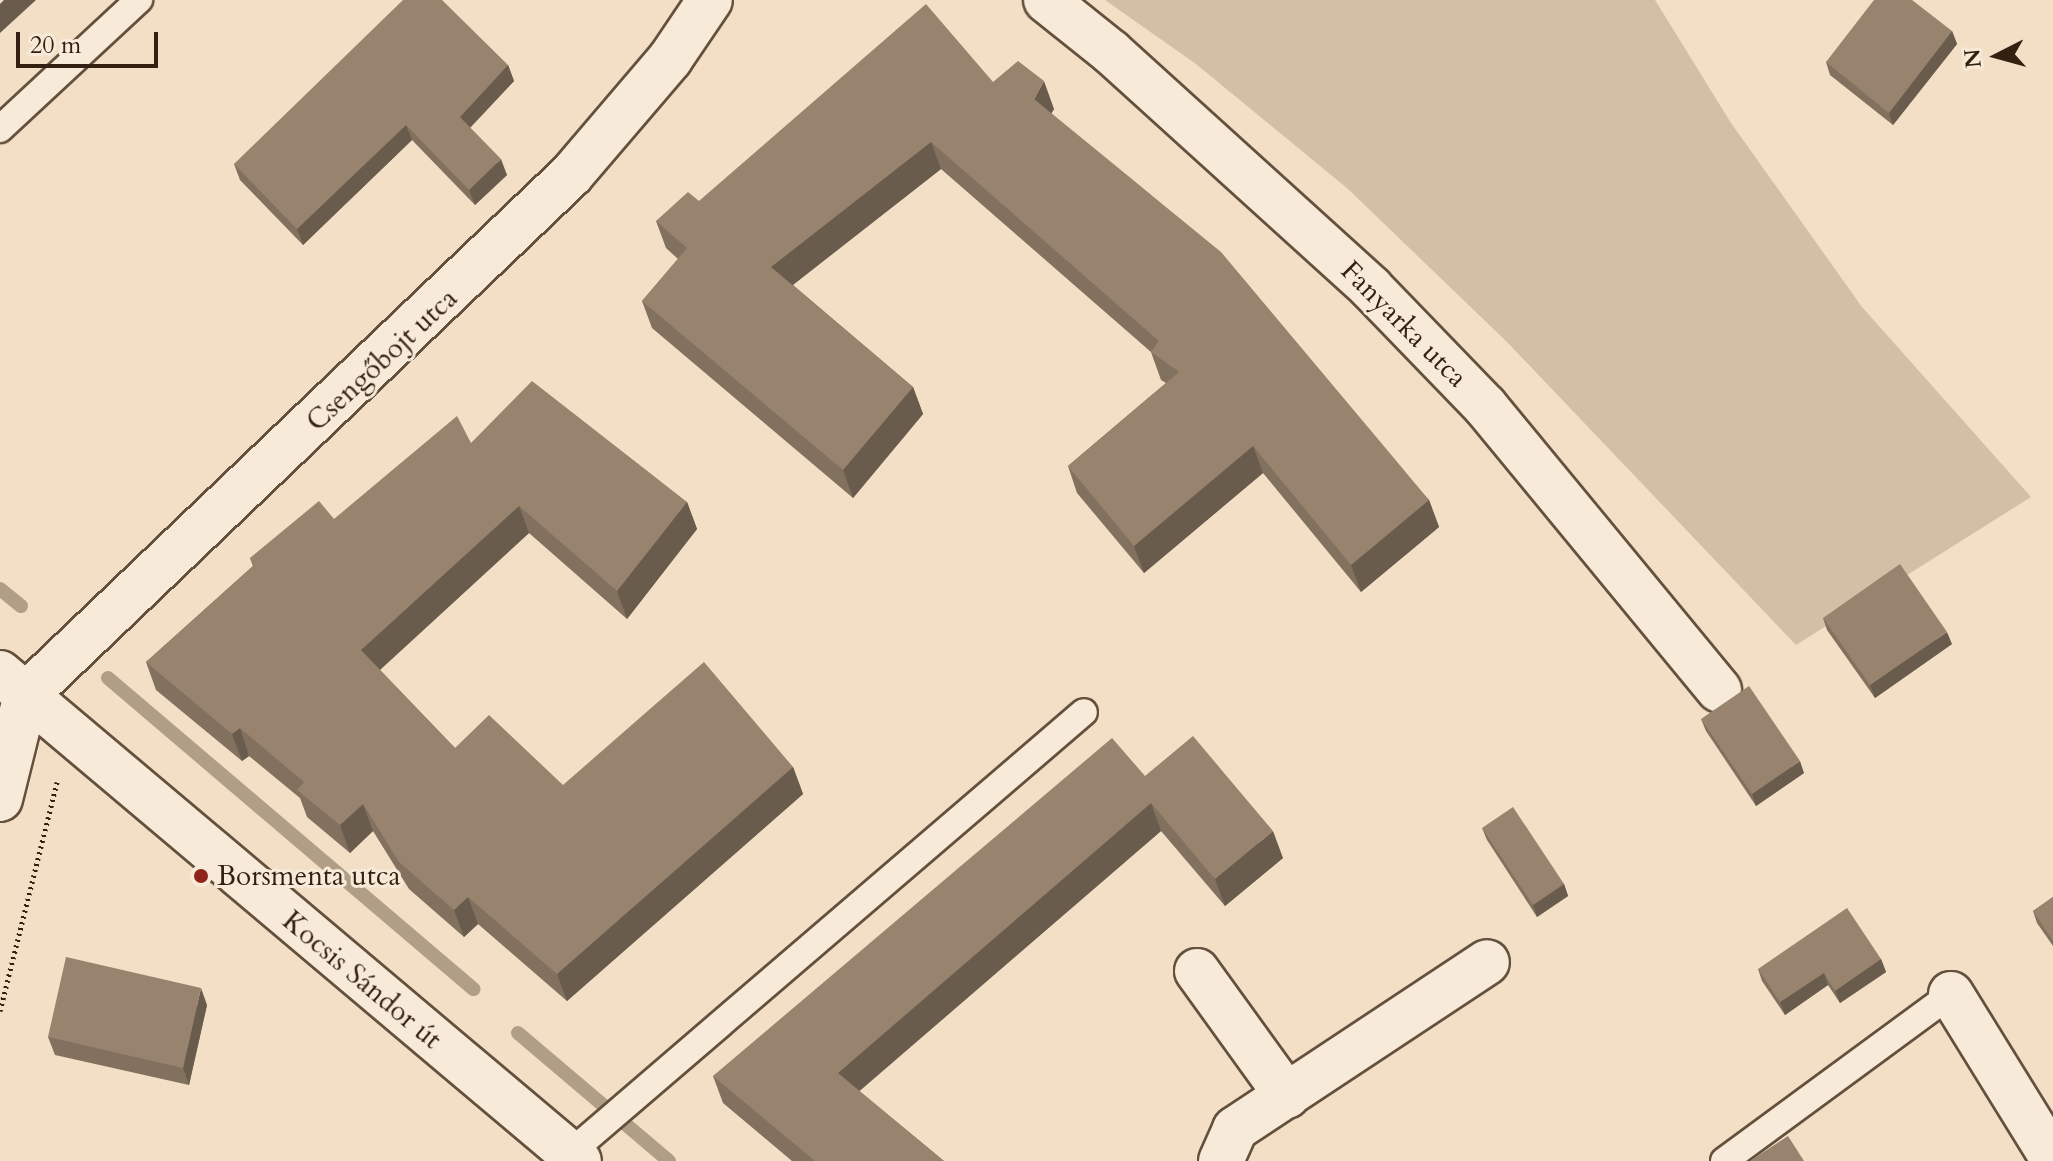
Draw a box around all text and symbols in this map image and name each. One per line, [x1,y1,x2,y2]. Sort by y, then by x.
scale bar [20,16,162,66]
north arrow [1957,16,2037,96]
text: 20 m [30,29,81,62]
text: N [1957,47,1989,70]
street label: Fanyarka utca [1334,254,1474,394]
street label: Csengőbojt utca [300,282,464,438]
place label: Borsmenta utca [217,859,401,893]
marker: Borsmenta utca [192,867,210,885]
street label: Kocsis Sándor út [276,904,448,1056]

